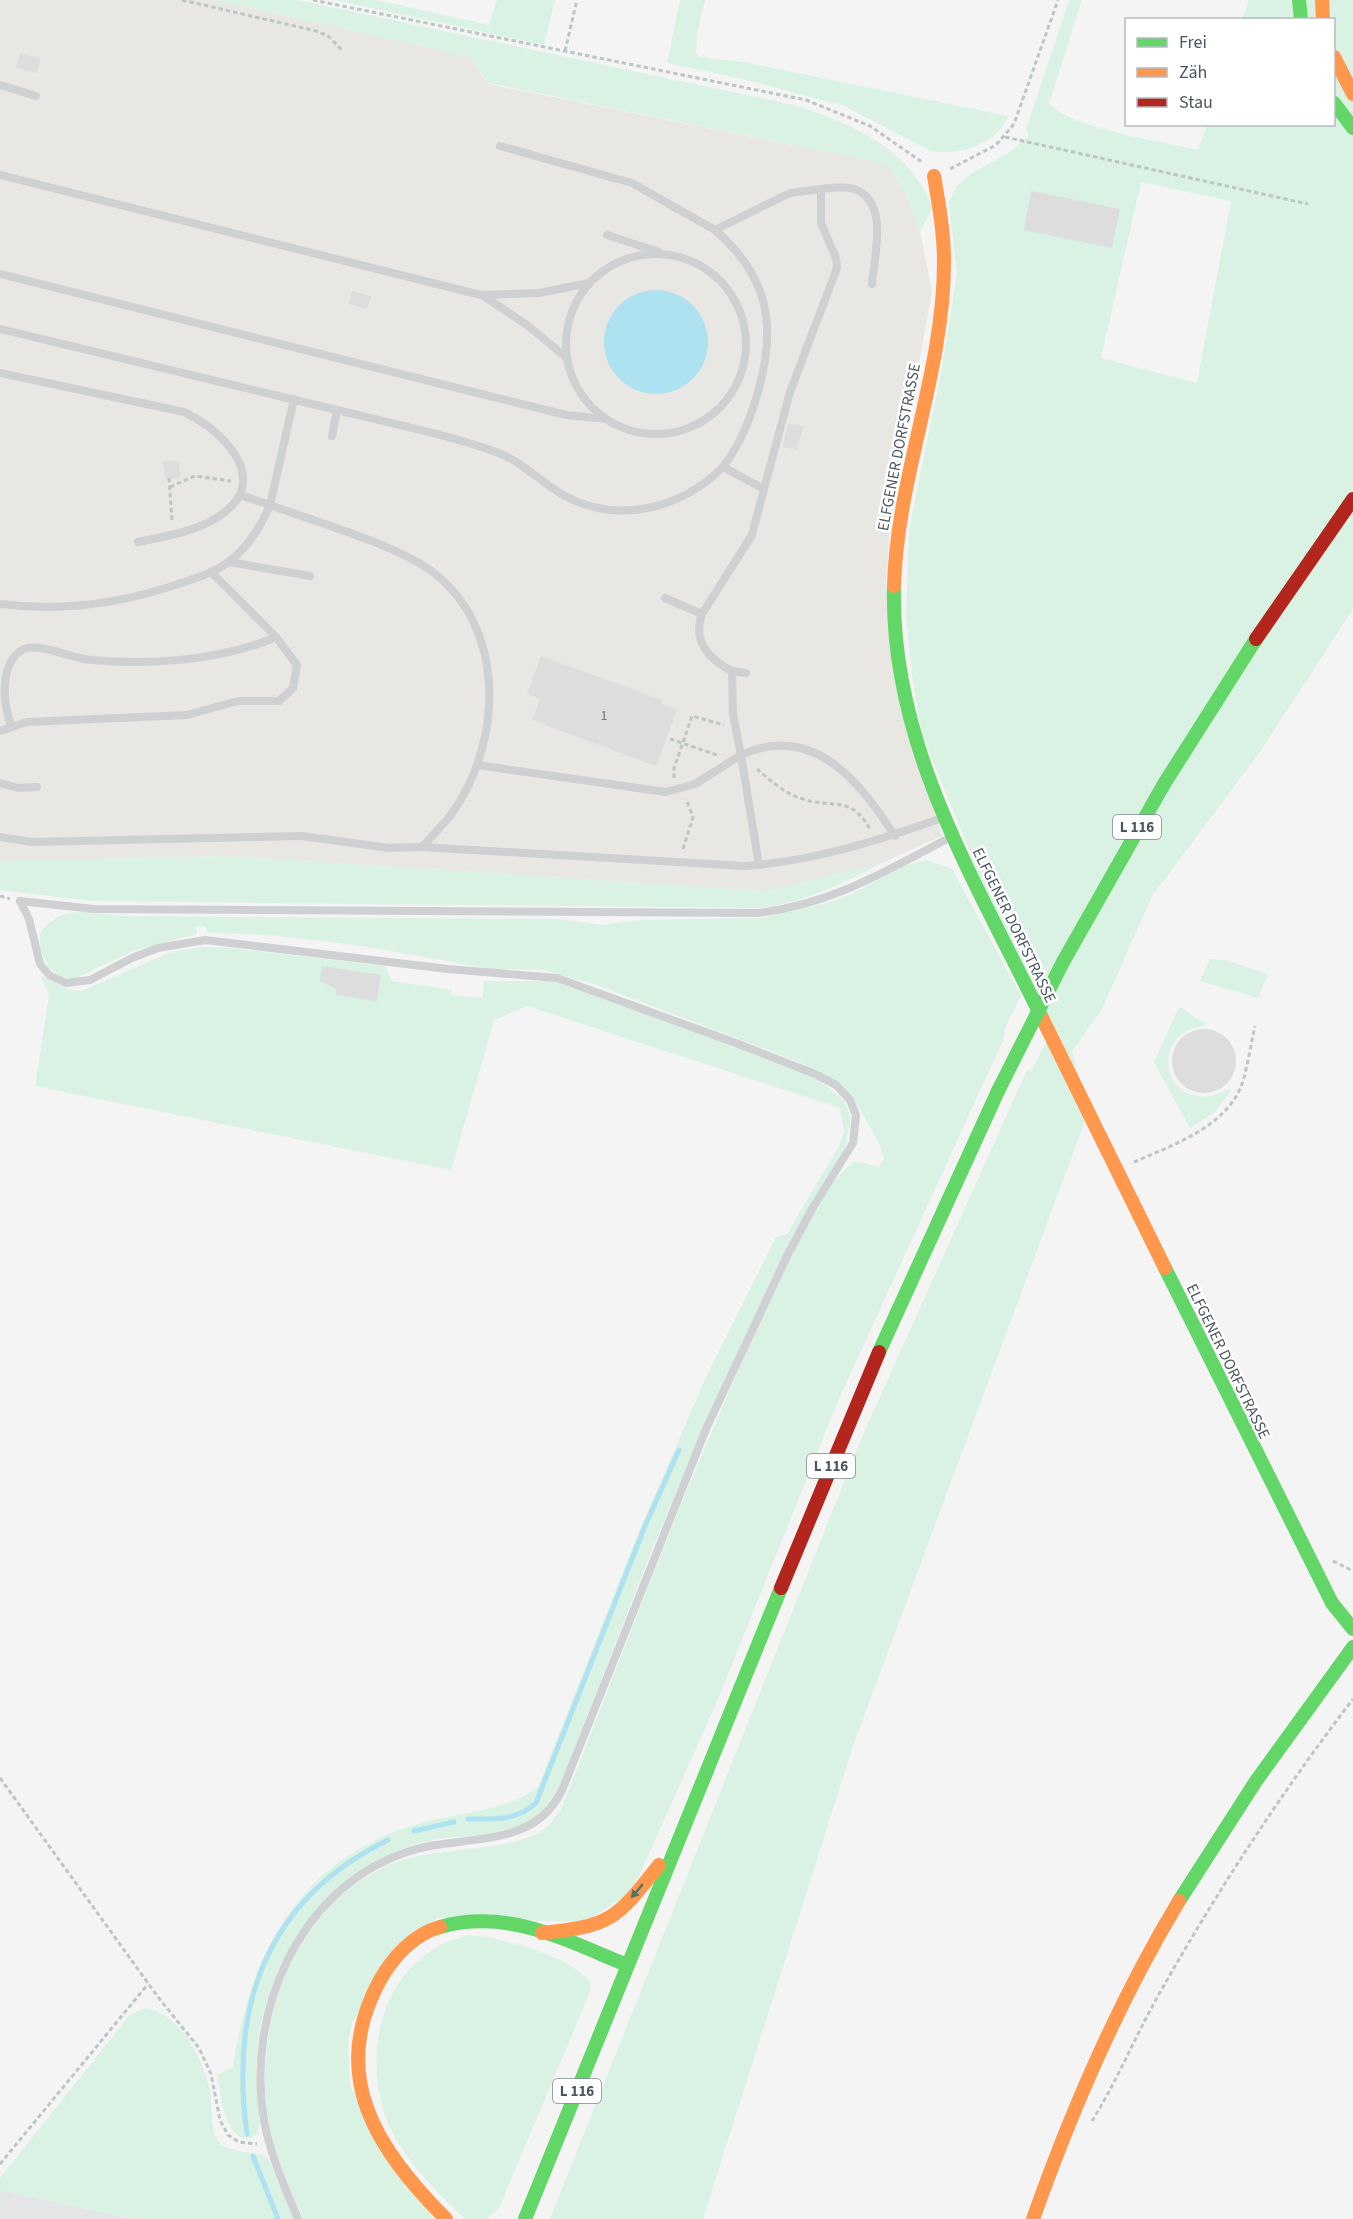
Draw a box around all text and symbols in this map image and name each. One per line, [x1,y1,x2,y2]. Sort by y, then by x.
legend [1125,18,1335,126]
text: Frei [1179,30,1207,55]
text: Zäh [1179,60,1207,85]
text: Stau [1179,90,1213,115]
street label: ELFGENER DORFSTRASSE [872,361,926,533]
house number: 1 [601,706,608,726]
road number: L 116 [1113,815,1161,839]
street label: ELFGENER DORFSTRASSE [967,844,1061,1007]
street label: ELFGENER DORFSTRASSE [1181,1280,1275,1443]
road number: L 116 [807,1454,855,1478]
one-way arrow [631,1883,644,1898]
road number: L 116 [553,2079,601,2103]

